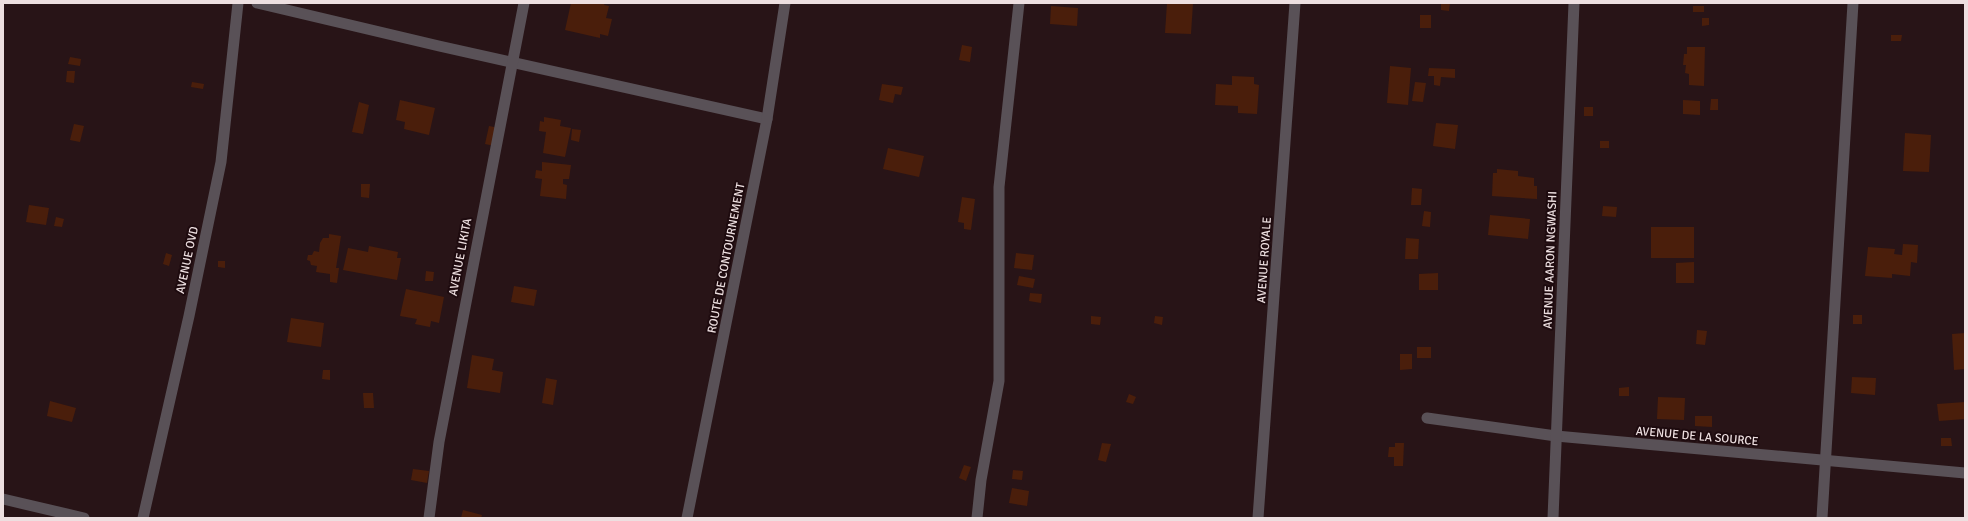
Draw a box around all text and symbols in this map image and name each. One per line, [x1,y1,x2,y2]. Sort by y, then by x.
street label: ROUTE DE CONTOURNEMENT [705,182,748,335]
street label: AVENUE AARON NGWASHI [1541,191,1560,329]
street label: AVENUE LIKITA [446,216,476,297]
street label: AVENUE ROYALE [1254,216,1275,304]
street label: AVENUE OVD [173,225,202,295]
street label: AVENUE DE LA SOURCE [1635,424,1759,449]

